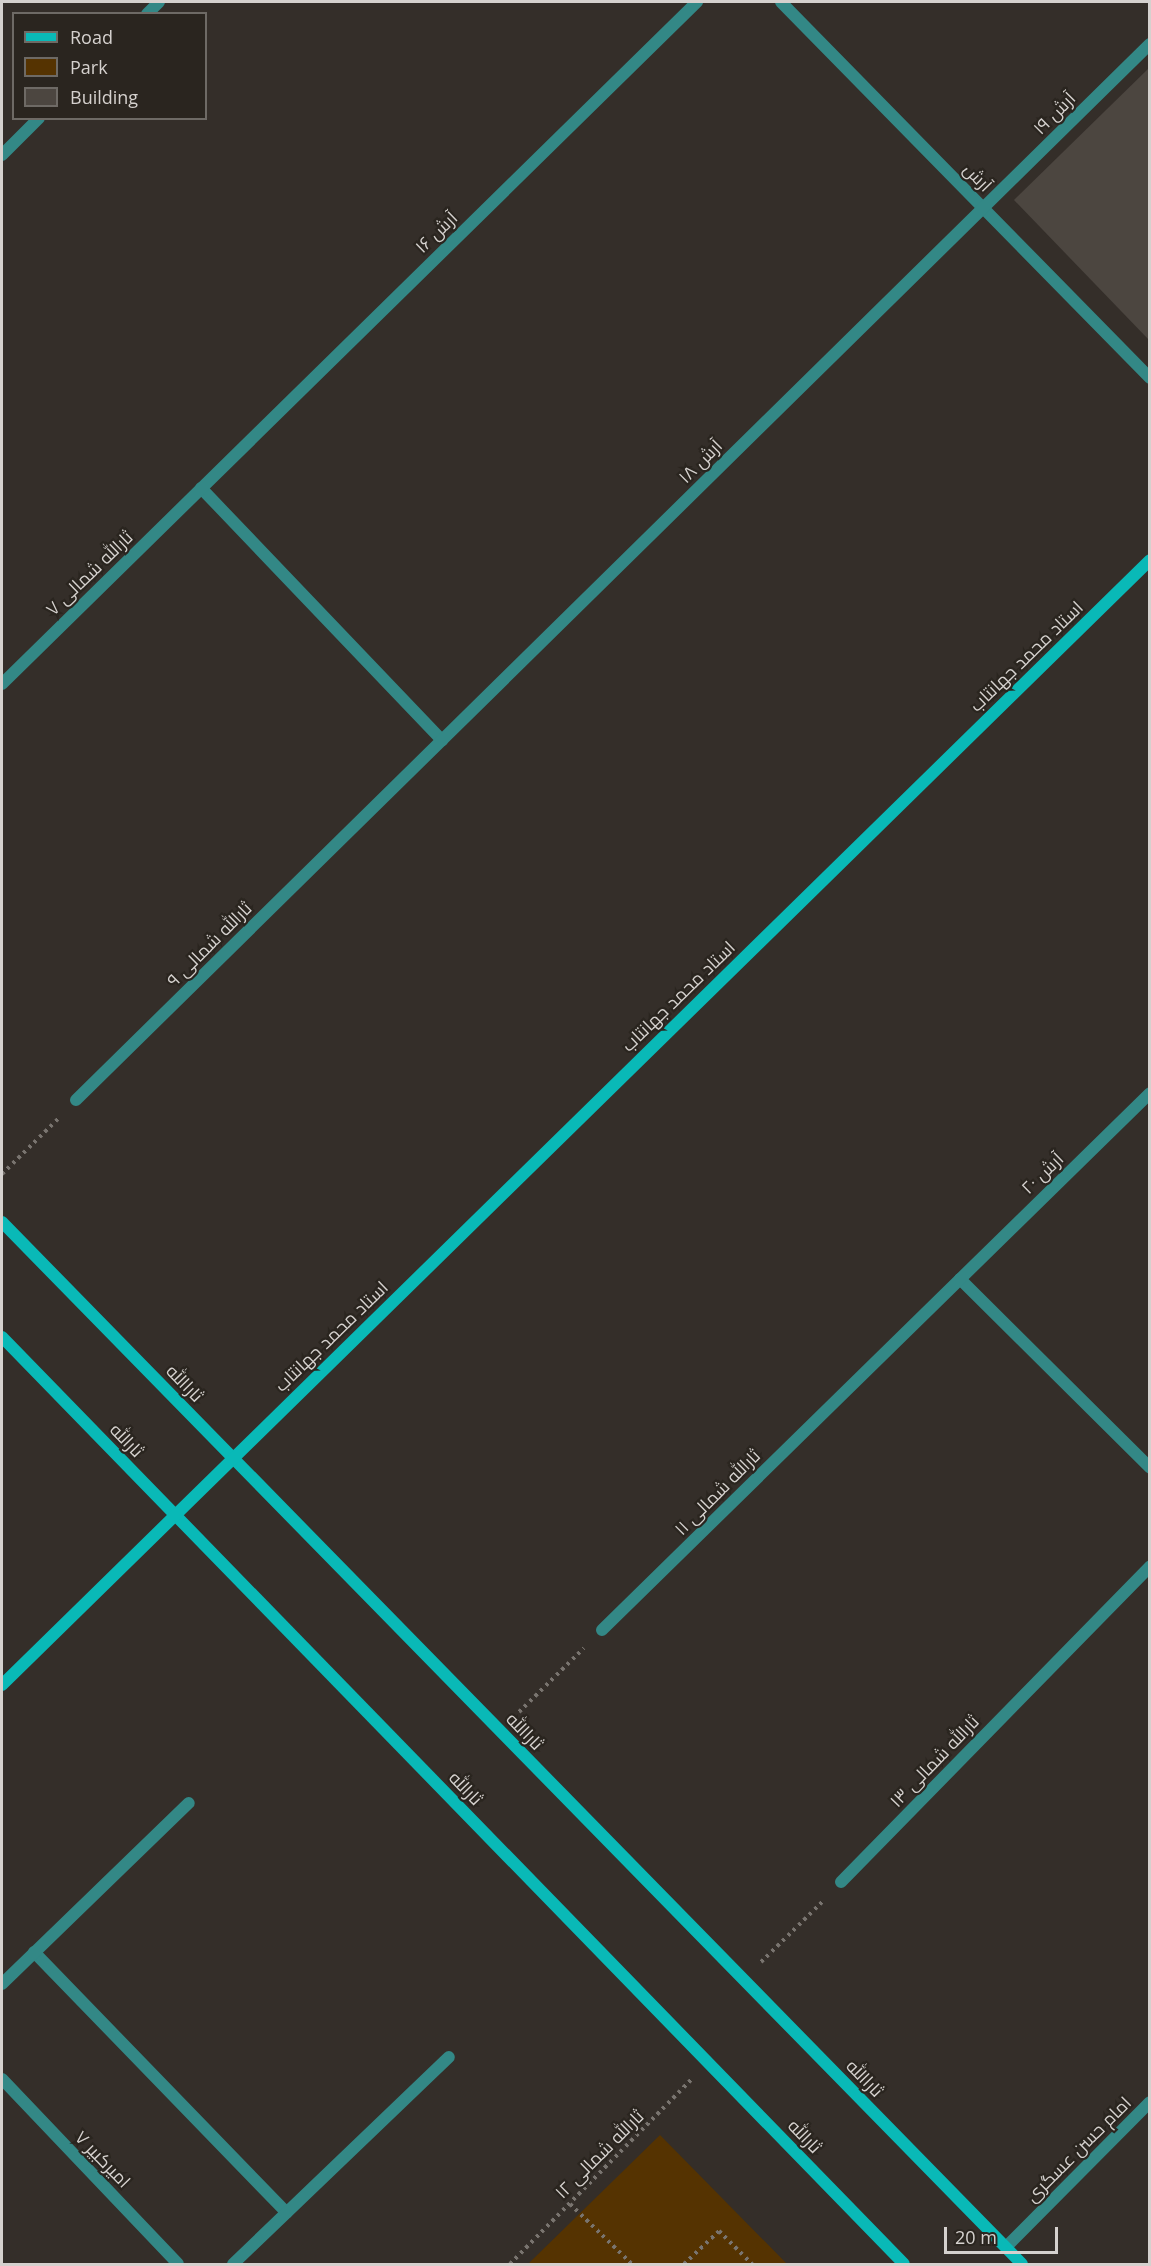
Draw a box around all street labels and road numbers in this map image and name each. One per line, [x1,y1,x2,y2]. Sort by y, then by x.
street label: آرش ۱۹ [1028,87,1080,139]
street label: آرش [959,158,997,196]
street label: آرش ۱۶ [410,207,462,257]
street label: آرش ۱۸ [674,435,726,487]
street label: ثارالله شمالی ۷ [41,526,137,620]
street label: استاد محمد جهانتاب [965,596,1087,716]
street label: ثارالله شمالی ۹ [162,897,256,991]
street label: استاد محمد جهانتاب [617,936,739,1056]
street label: آرش ۲۰ [1017,1148,1067,1198]
street label: استاد محمد جهانتاب [270,1276,392,1396]
street label: ثاراالله [162,1360,208,1406]
street label: ثارالله [106,1419,148,1461]
street label: ثارالله شمالی ۱۱ [670,1445,764,1539]
street label: ثاراالله [502,1708,548,1754]
street label: ثارالله شمالی ۱۳ [885,1711,983,1811]
street label: ثارالله [445,1767,487,1809]
street label: ثاراالله [842,2055,888,2101]
street label: امام حسن عسگری [1021,2092,1135,2206]
street label: ثارالله شمالی ۱۲ [550,2105,648,2203]
street label: ثارالله [784,2115,826,2157]
street label: امیرکبیر ۷ [71,2126,135,2192]

